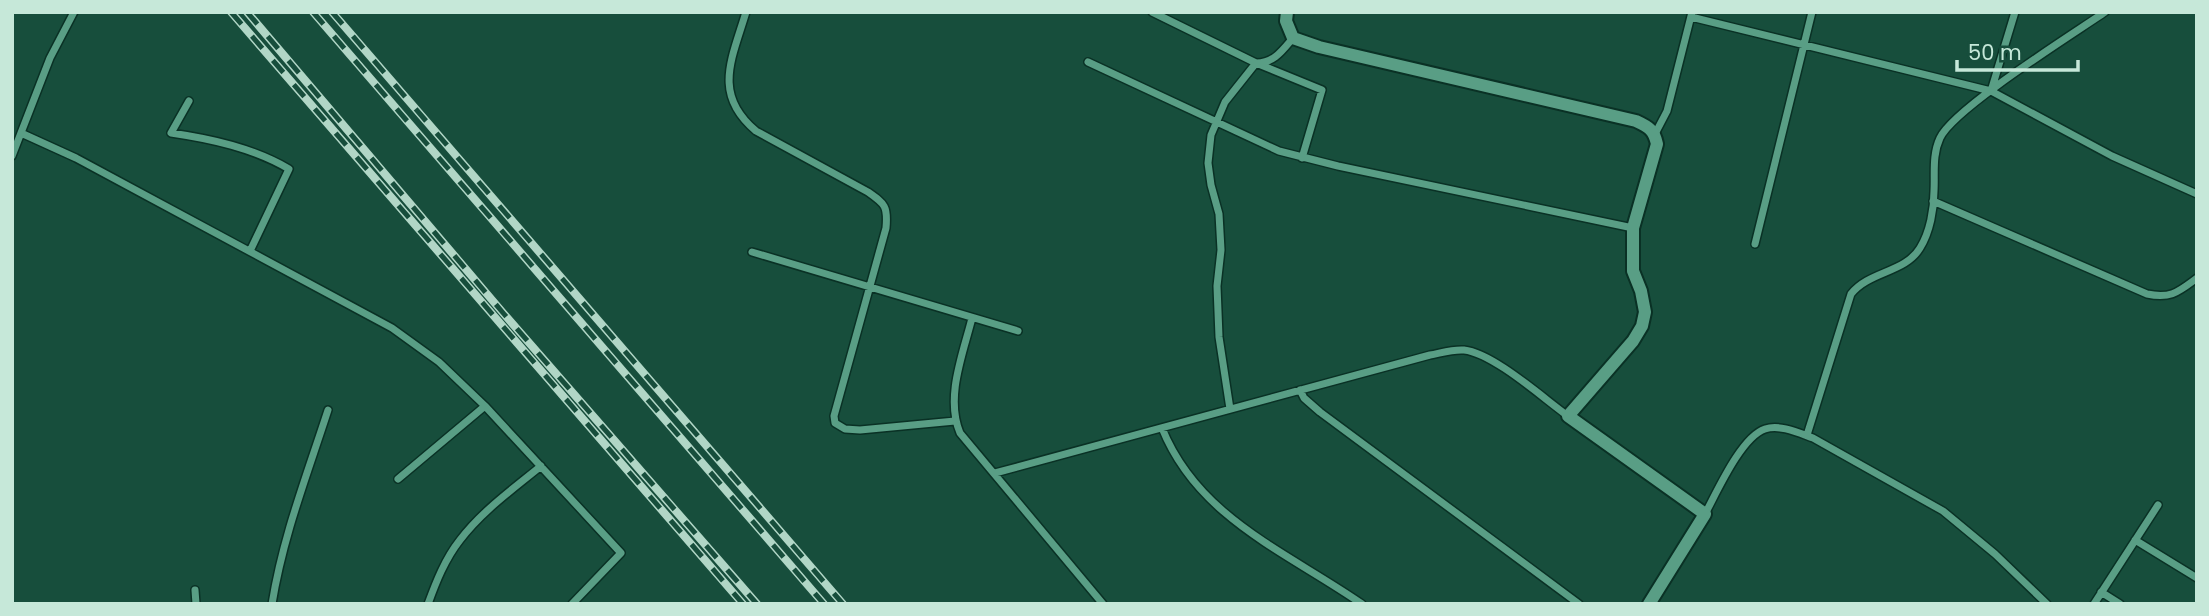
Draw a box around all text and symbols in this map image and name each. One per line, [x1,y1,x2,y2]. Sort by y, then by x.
scale bar [1957,28,2078,72]
text: 50 m [1968,38,2022,67]

